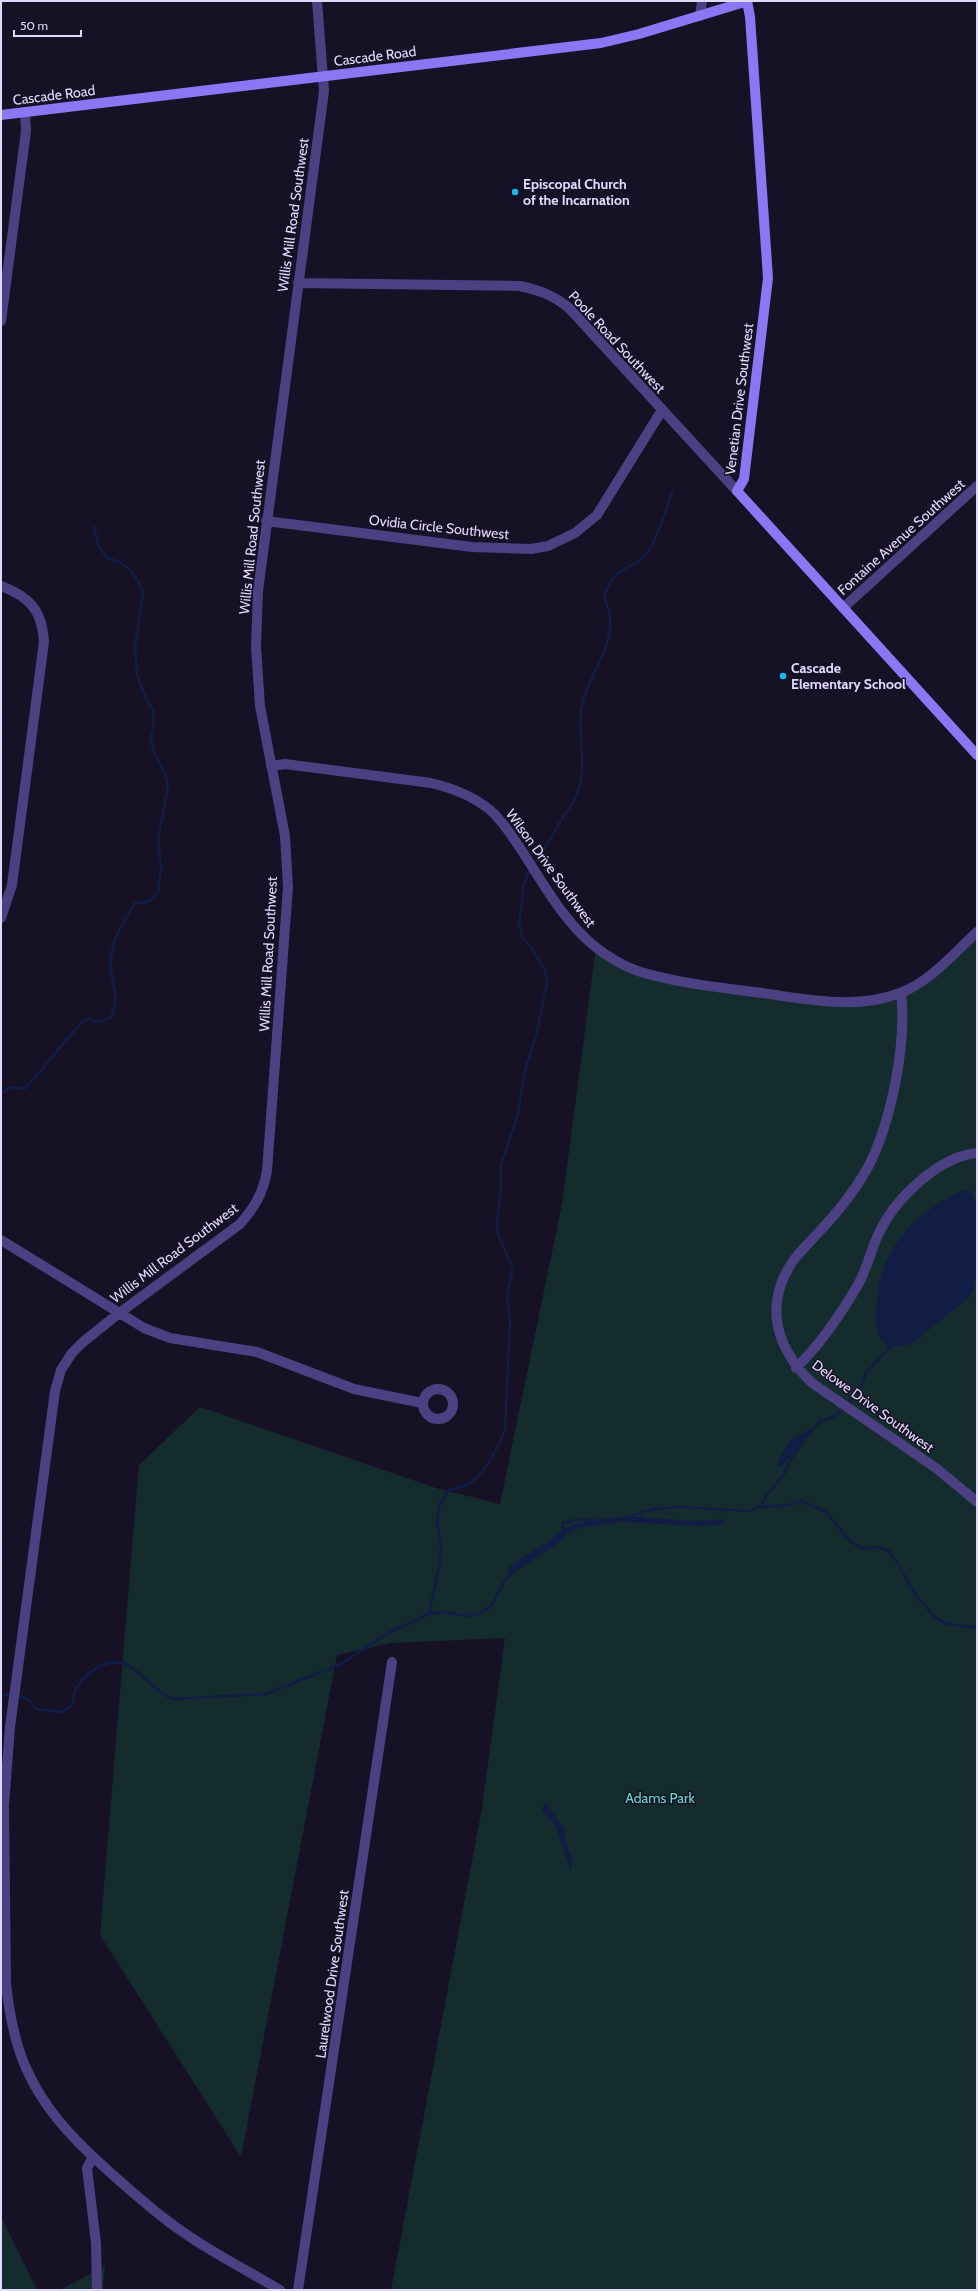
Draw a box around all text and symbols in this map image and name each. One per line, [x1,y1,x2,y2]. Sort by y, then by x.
scale bar [14,12,81,38]
text: 50 m [20,18,48,33]
street label: Cascade Road [333,42,417,70]
street label: Cascade Road [12,81,96,109]
street label: Willis Mill Road Southwest [273,137,313,293]
place label: Episcopal Church of the Incarnation [523,175,630,209]
marker: Episcopal Church of the Incarnation [510,187,520,197]
street label: Poole Road Southwest [565,287,669,397]
street label: Venetian Drive Southwest [721,322,757,476]
street label: Willis Mill Road Southwest [235,459,269,615]
street label: Fontaine Avenue Southwest [834,475,969,599]
street label: Ovidia Circle Southwest [368,511,510,543]
place label: Cascade Elementary School [791,659,906,693]
marker: Cascade Elementary School [778,671,788,681]
street label: Wilson Drive Southwest [502,805,600,931]
street label: Willis Mill Road Southwest [255,876,281,1032]
street label: Willis Mill Road Southwest [107,1199,242,1307]
street label: Delowe Drive Southwest [809,1356,938,1456]
park label: Adams Park [625,1789,695,1807]
street label: Laurelwood Drive Southwest [311,1888,353,2059]

